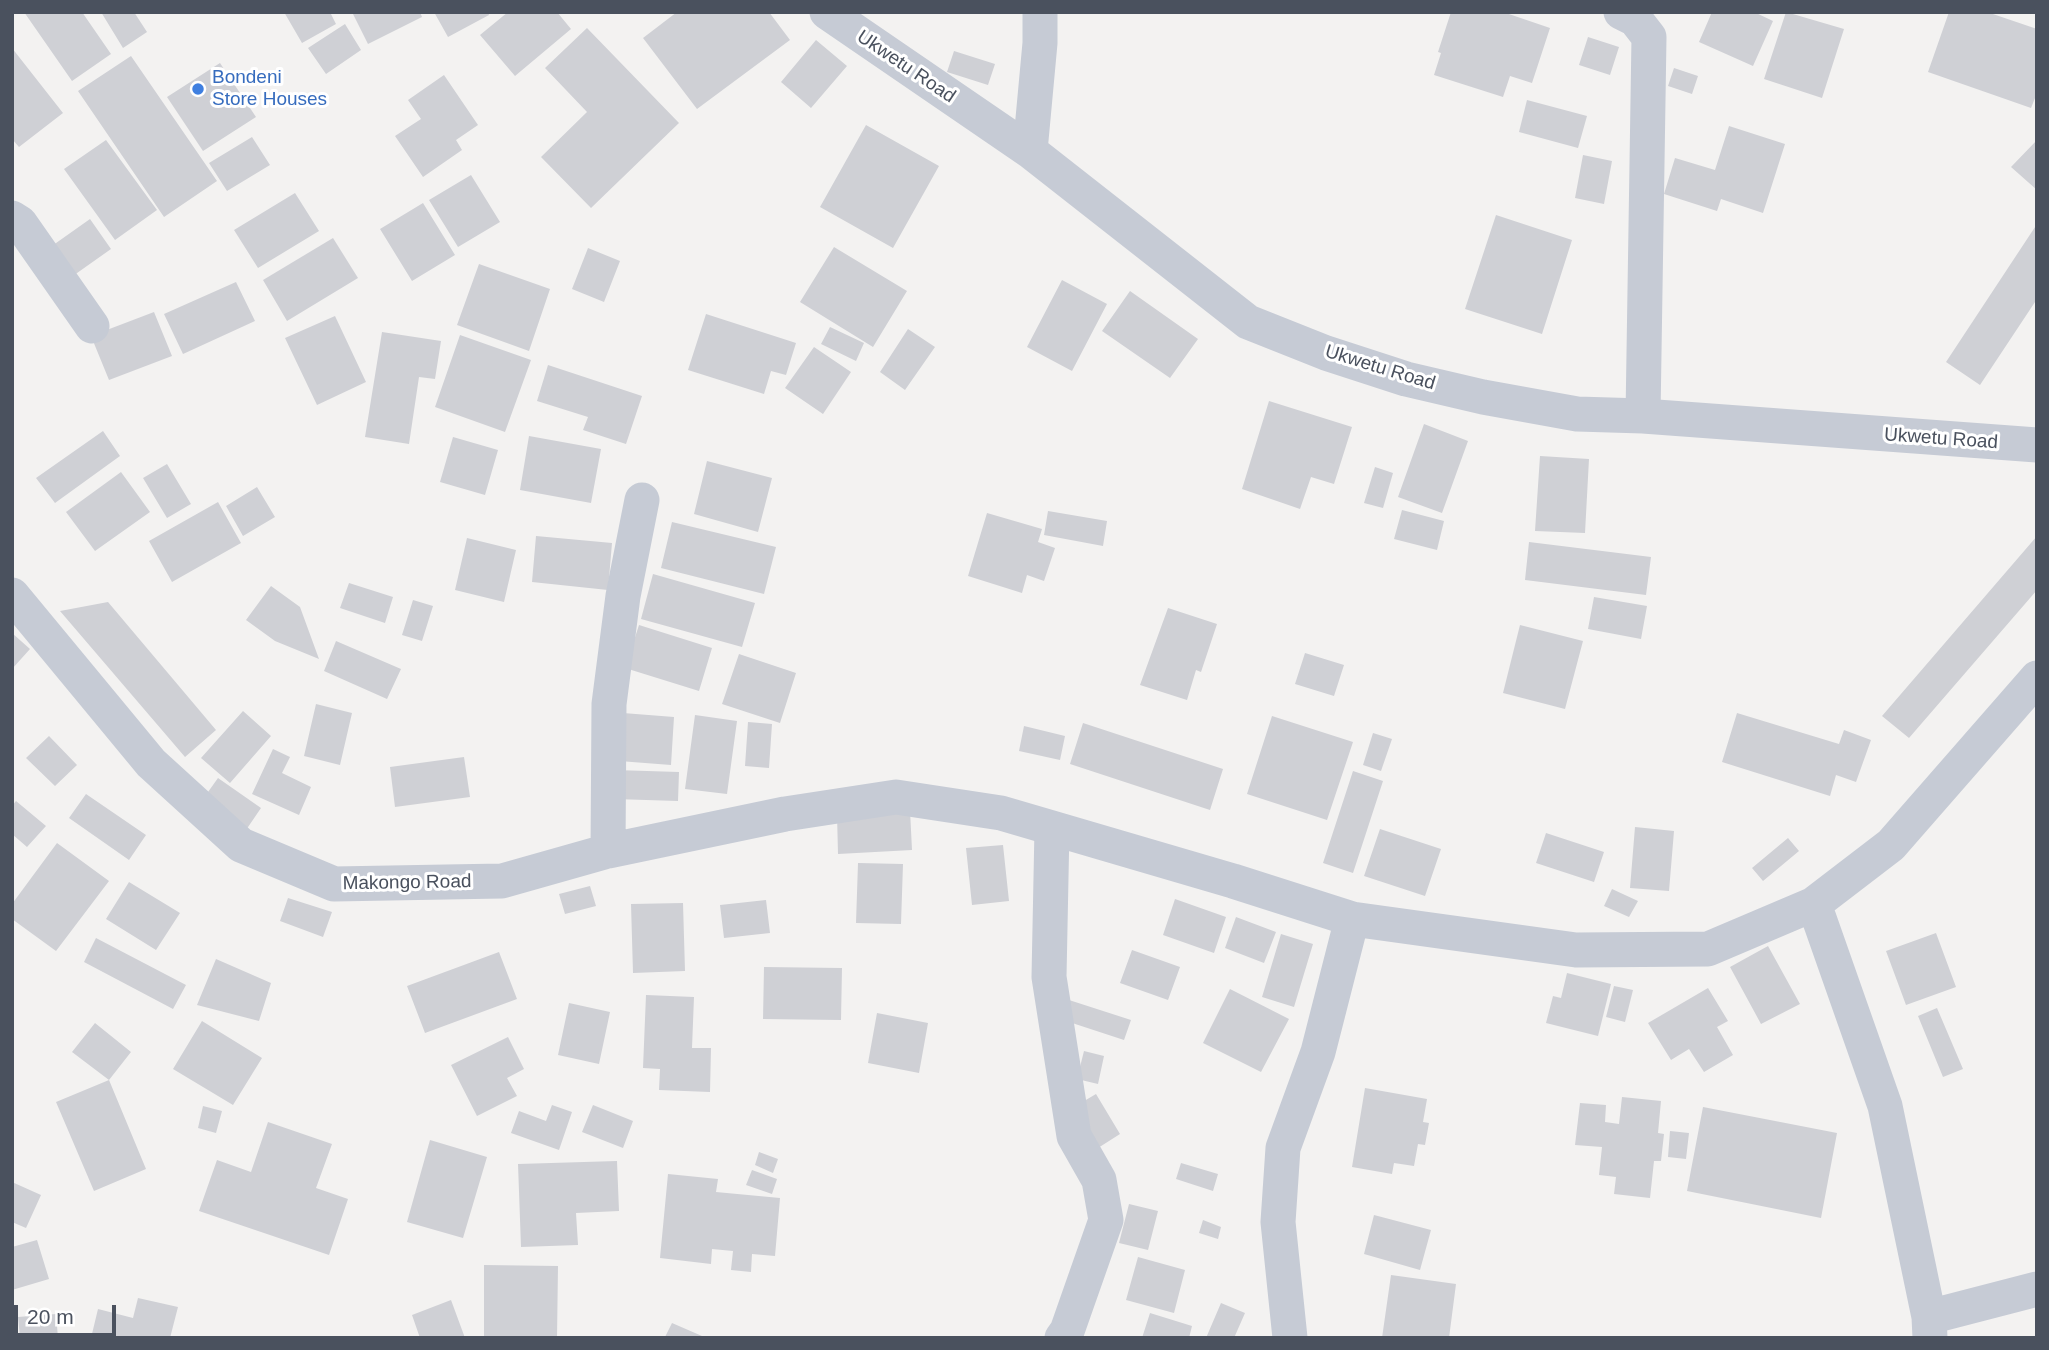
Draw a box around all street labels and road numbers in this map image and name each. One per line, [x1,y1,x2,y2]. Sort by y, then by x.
street label: Ukwetu Road [852,26,960,108]
street label: Ukwetu Road [1322,340,1438,396]
street label: Ukwetu Road [1883,424,1999,454]
street label: Makongo Road [342,870,472,896]

